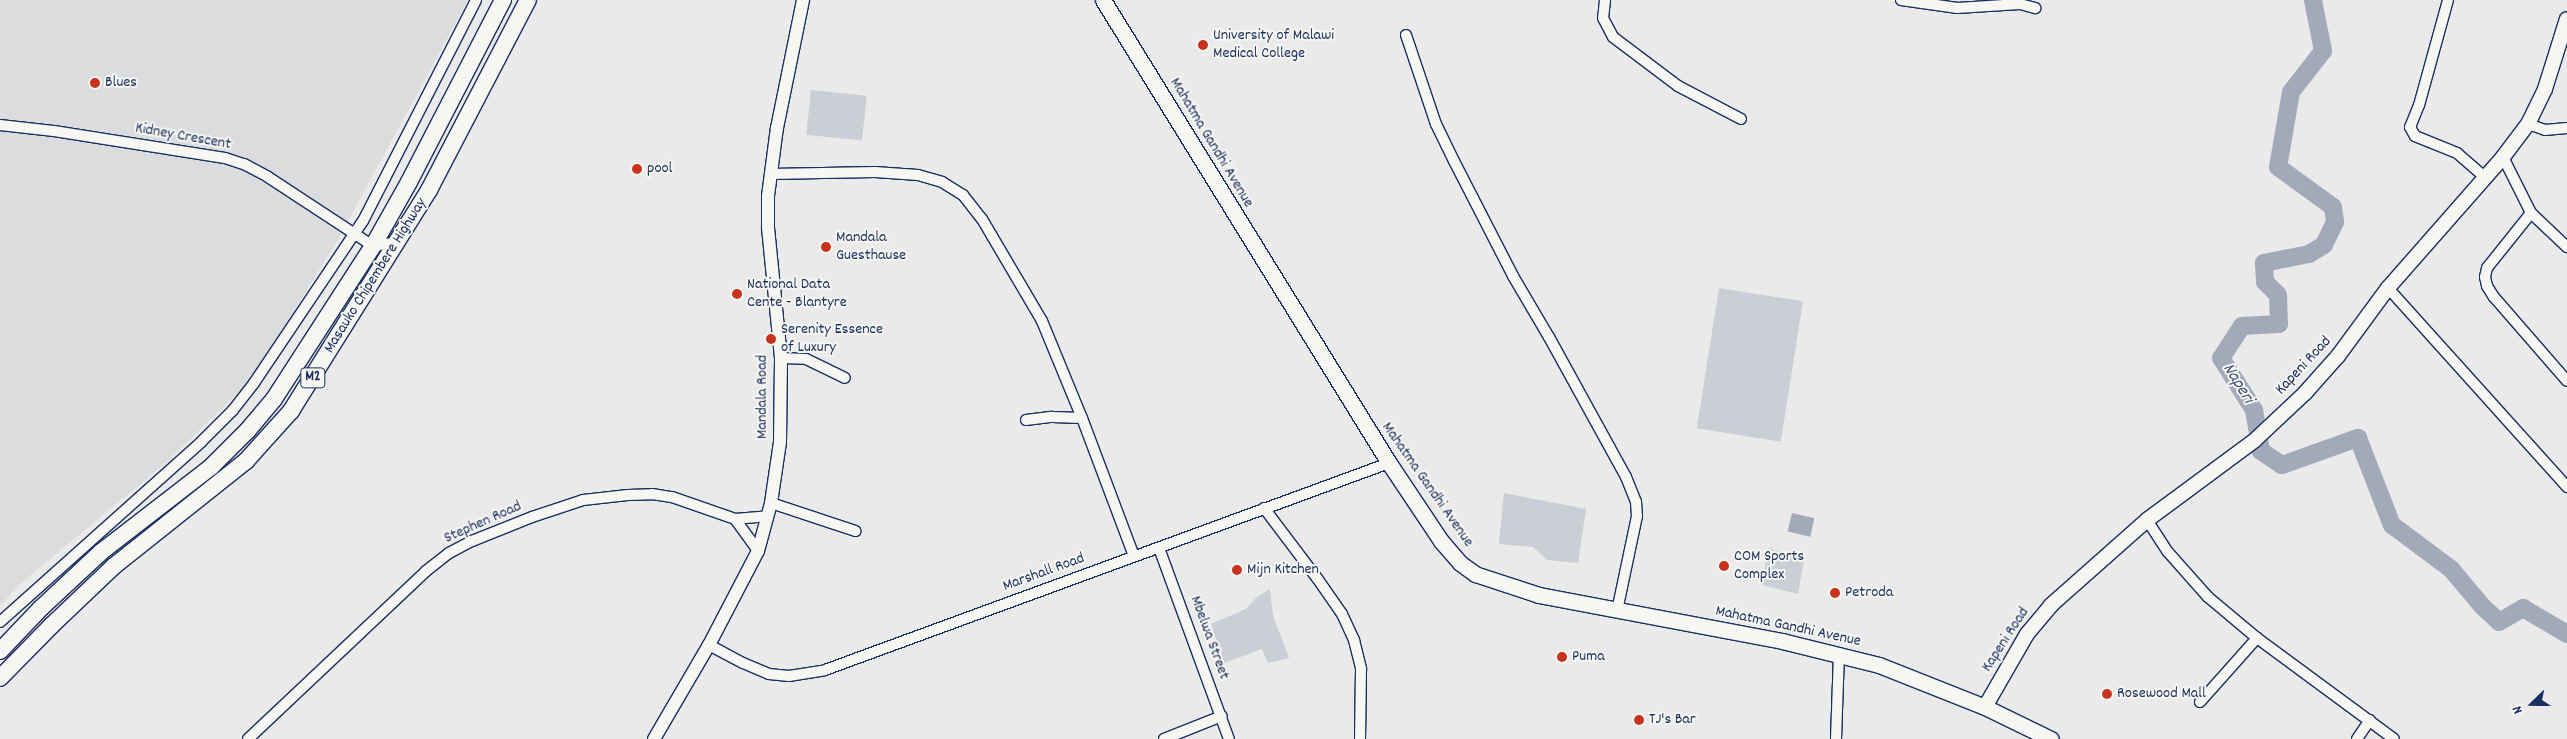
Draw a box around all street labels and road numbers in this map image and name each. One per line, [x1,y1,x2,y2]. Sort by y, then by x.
street label: Mahatma Gandhi Avenue [1165,75,1257,211]
street label: Kidney Crescent [134,119,232,155]
street label: Masauko Chipembere Highway [320,195,432,357]
street label: Kapeni Road [2272,333,2336,399]
street label: Mandala Road [753,355,773,439]
road number: M2 [299,366,327,390]
street label: Mahatma Gandhi Avenue [1377,419,1477,551]
street label: Stephen Road [441,497,525,549]
street label: Marshall Road [1001,549,1087,597]
street label: Mbelwa Street [1185,594,1233,682]
street label: Mahatma Gandhi Avenue [1714,602,1862,652]
street label: Kapeni Road [1978,604,2034,676]

